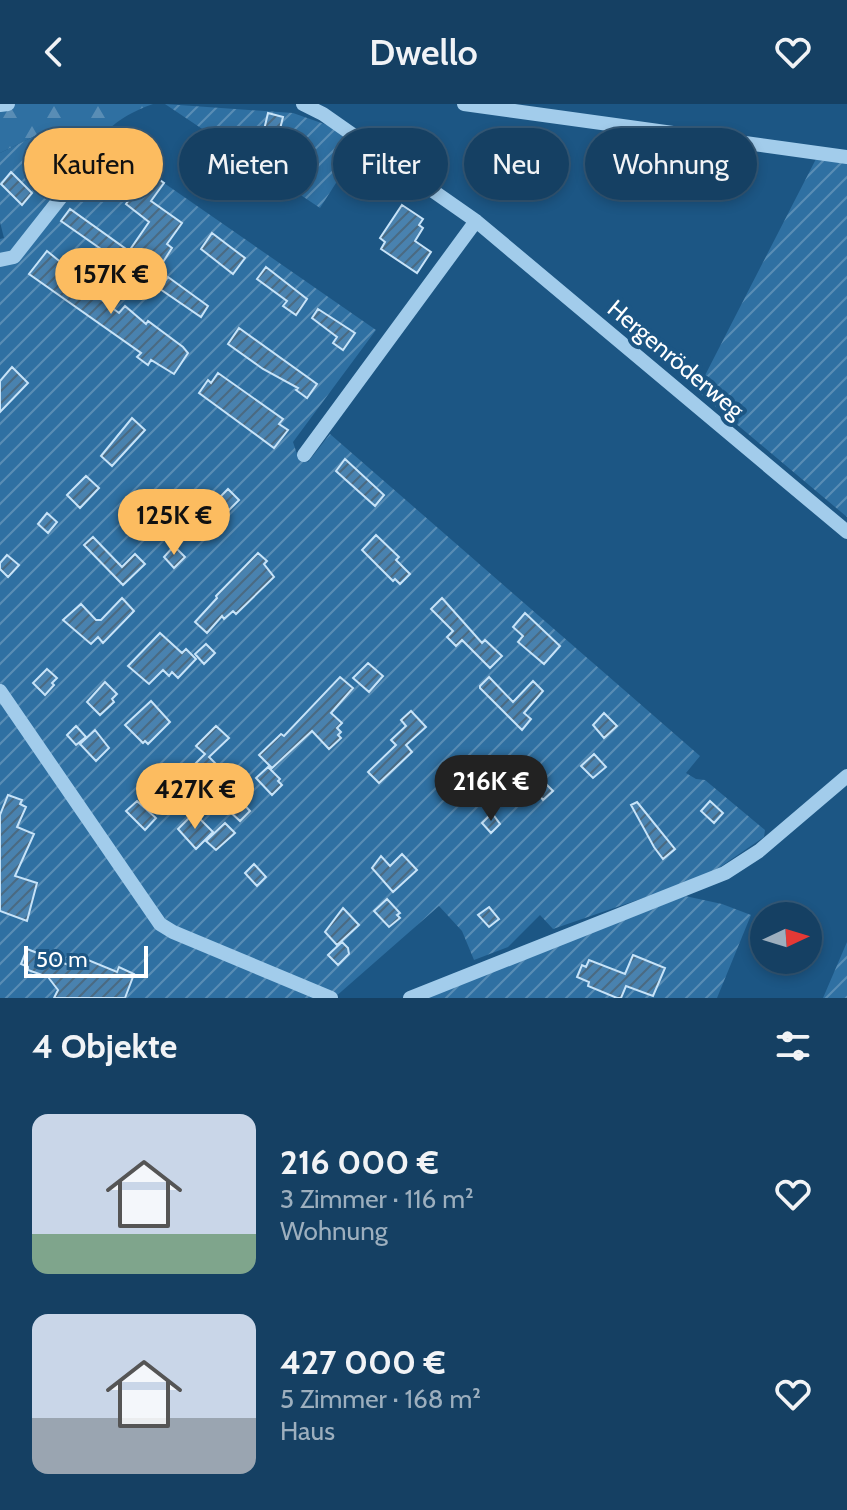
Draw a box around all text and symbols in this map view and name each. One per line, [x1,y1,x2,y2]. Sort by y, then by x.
icon: back [32,30,76,74]
text: Dwello [369,30,478,74]
icon: heart [771,30,815,74]
chip: Kaufen [24,128,163,200]
chip: Mieten [179,128,317,200]
chip: Filter [333,128,448,200]
chip: Neu [464,128,569,200]
chip: Wohnung [585,128,757,200]
pin: 157K € [46,248,176,316]
text: 157K € [73,258,149,290]
street label: Hergenröderweg [602,294,751,425]
pin: 125K € [109,489,239,557]
text: 125K € [136,499,212,531]
pin: 216K € [426,755,556,823]
pin: 427K € [130,763,260,831]
text: 216K € [453,765,529,797]
text: 427K € [154,773,236,805]
north arrow [750,902,822,974]
map controls [750,902,822,974]
scale bar [24,942,148,978]
text: 50 m [36,946,88,973]
icon: filters [771,1024,815,1068]
text: 4 Objekte [32,1025,177,1067]
text: 216 000 € [280,1141,439,1183]
icon: home [96,1146,192,1242]
icon: heart [771,1172,815,1216]
text: 3 Zimmer · 116 m² [280,1183,474,1215]
text: Wohnung [280,1215,388,1247]
text: 427 000 € [280,1341,446,1383]
icon: home [96,1346,192,1442]
icon: heart [771,1372,815,1416]
text: 5 Zimmer · 168 m² [280,1383,481,1415]
text: Haus [280,1415,335,1447]

